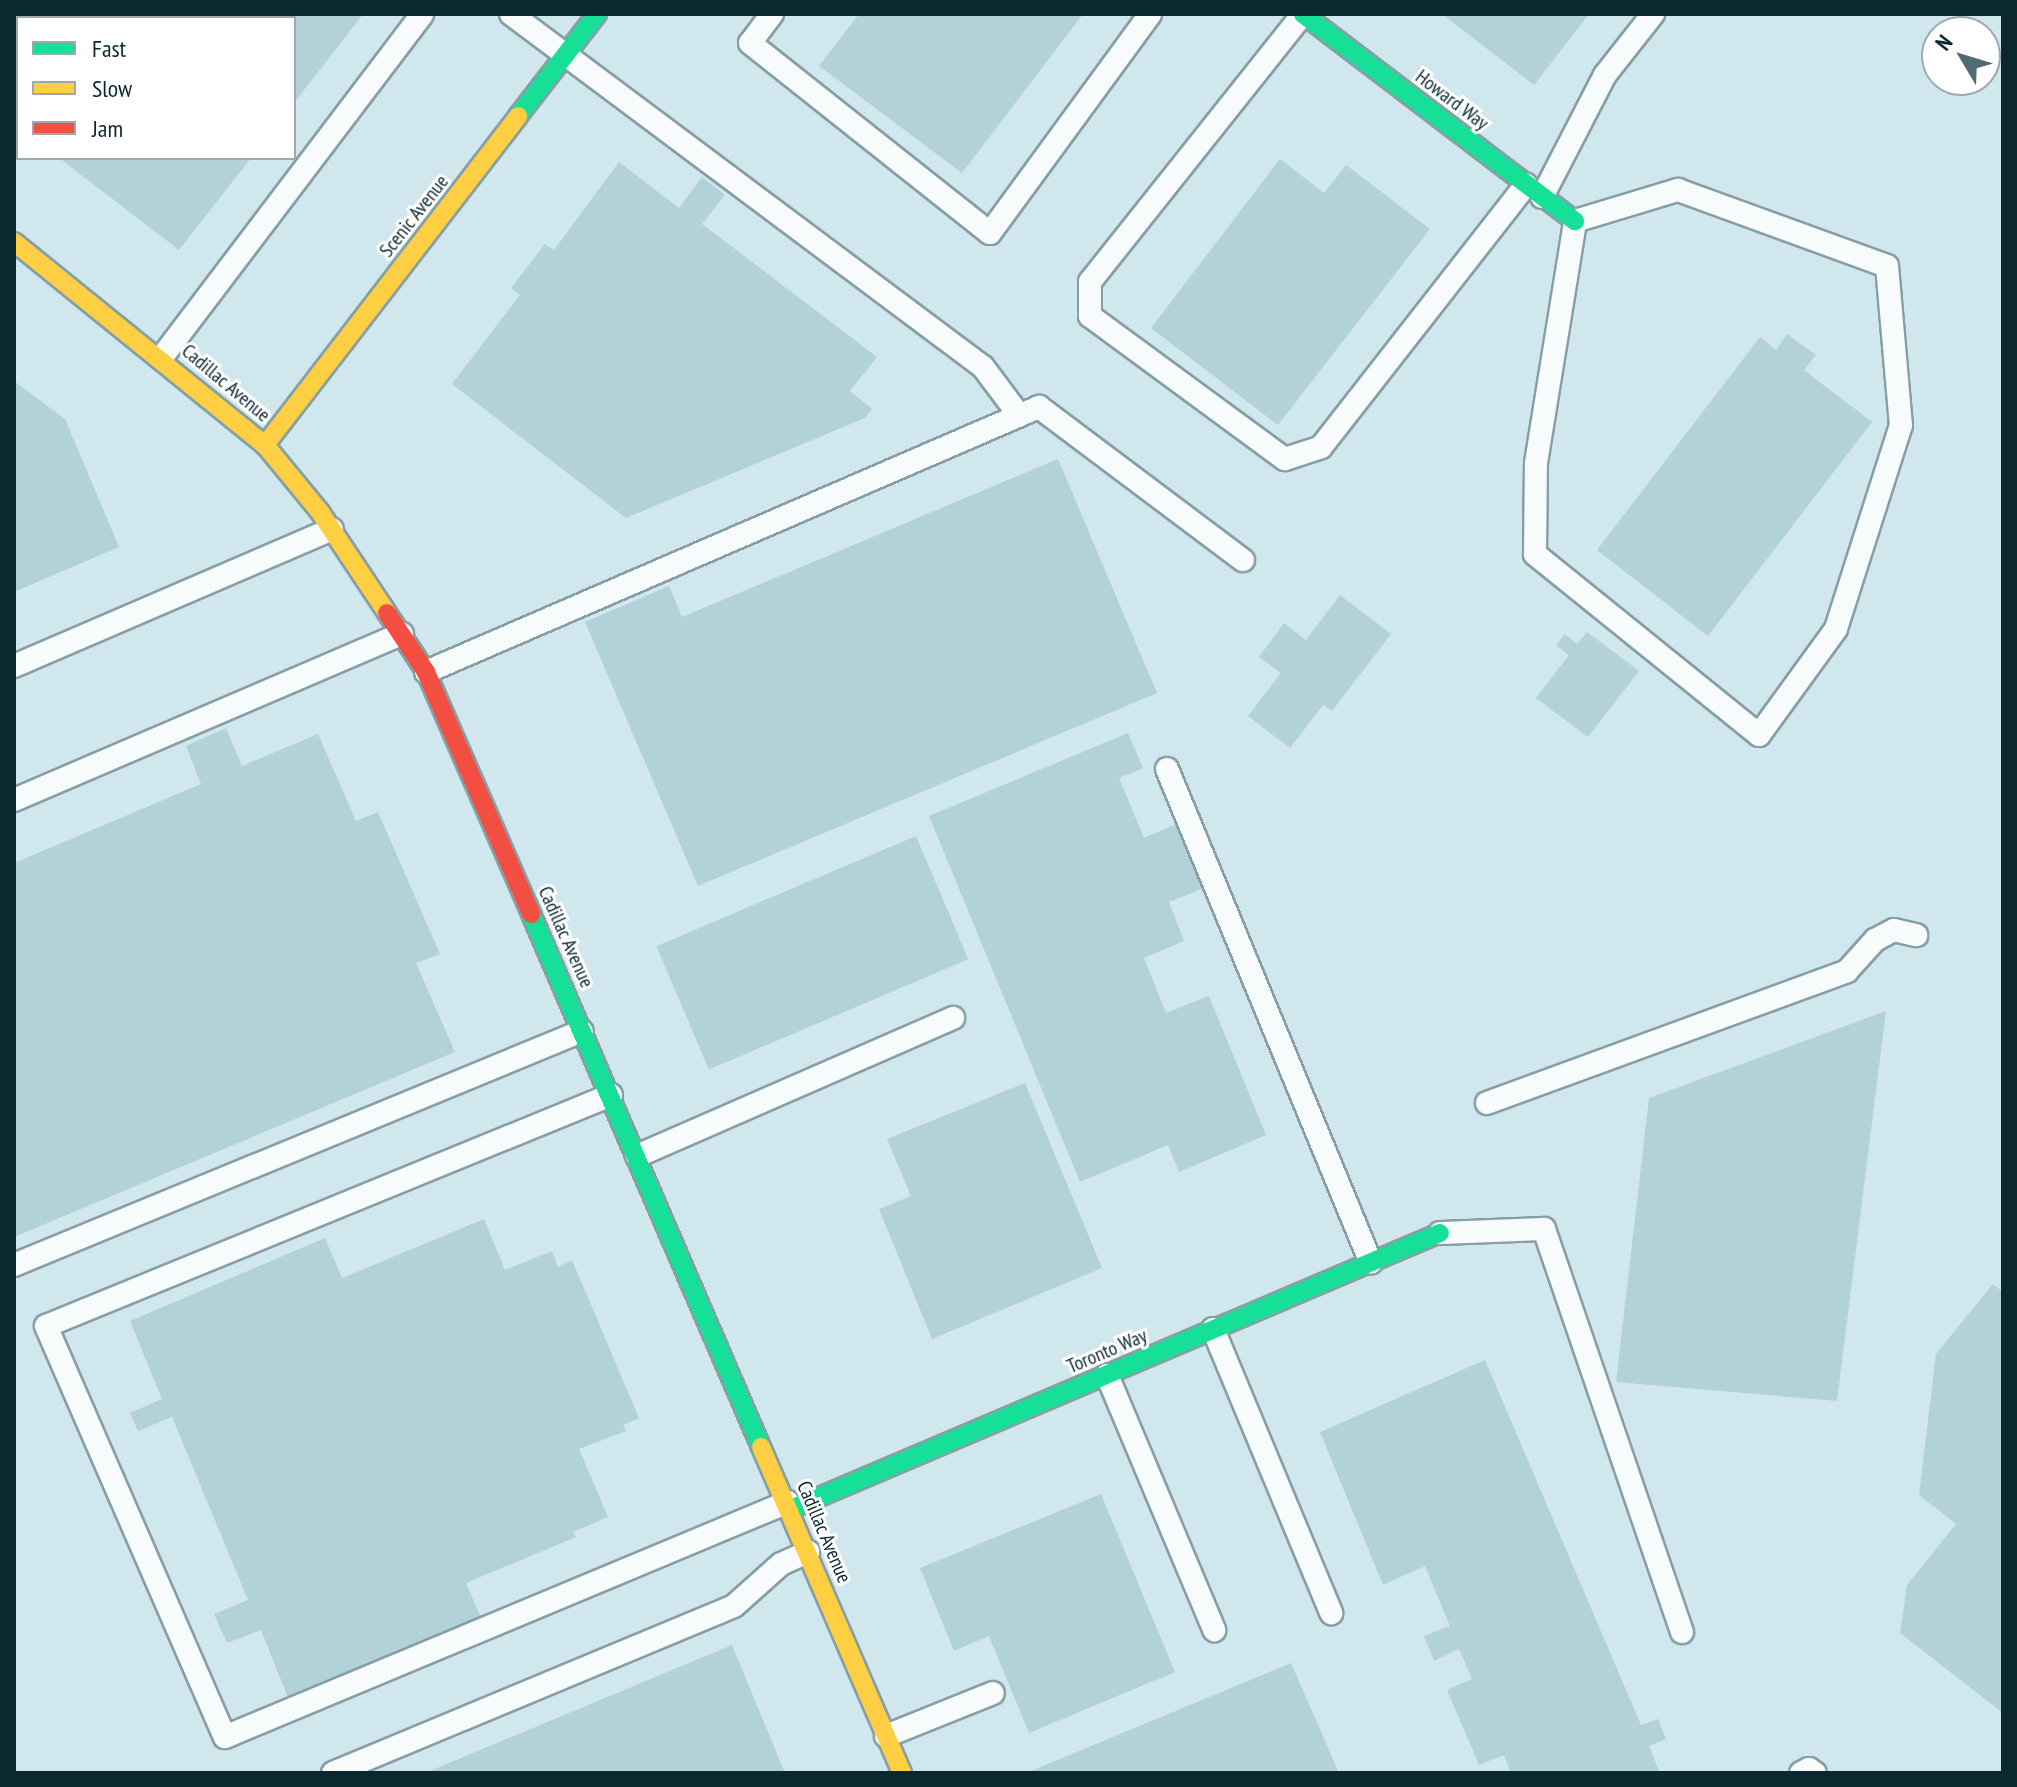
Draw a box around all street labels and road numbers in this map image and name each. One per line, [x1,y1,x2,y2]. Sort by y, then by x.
street label: Howard Way [1411,65,1493,135]
street label: Scenic Avenue [374,170,454,262]
street label: Cadillac Avenue [176,339,276,427]
street label: Cadillac Avenue [533,882,599,992]
street label: Toronto Way [1063,1323,1151,1379]
street label: Cadillac Avenue [792,1477,856,1587]

